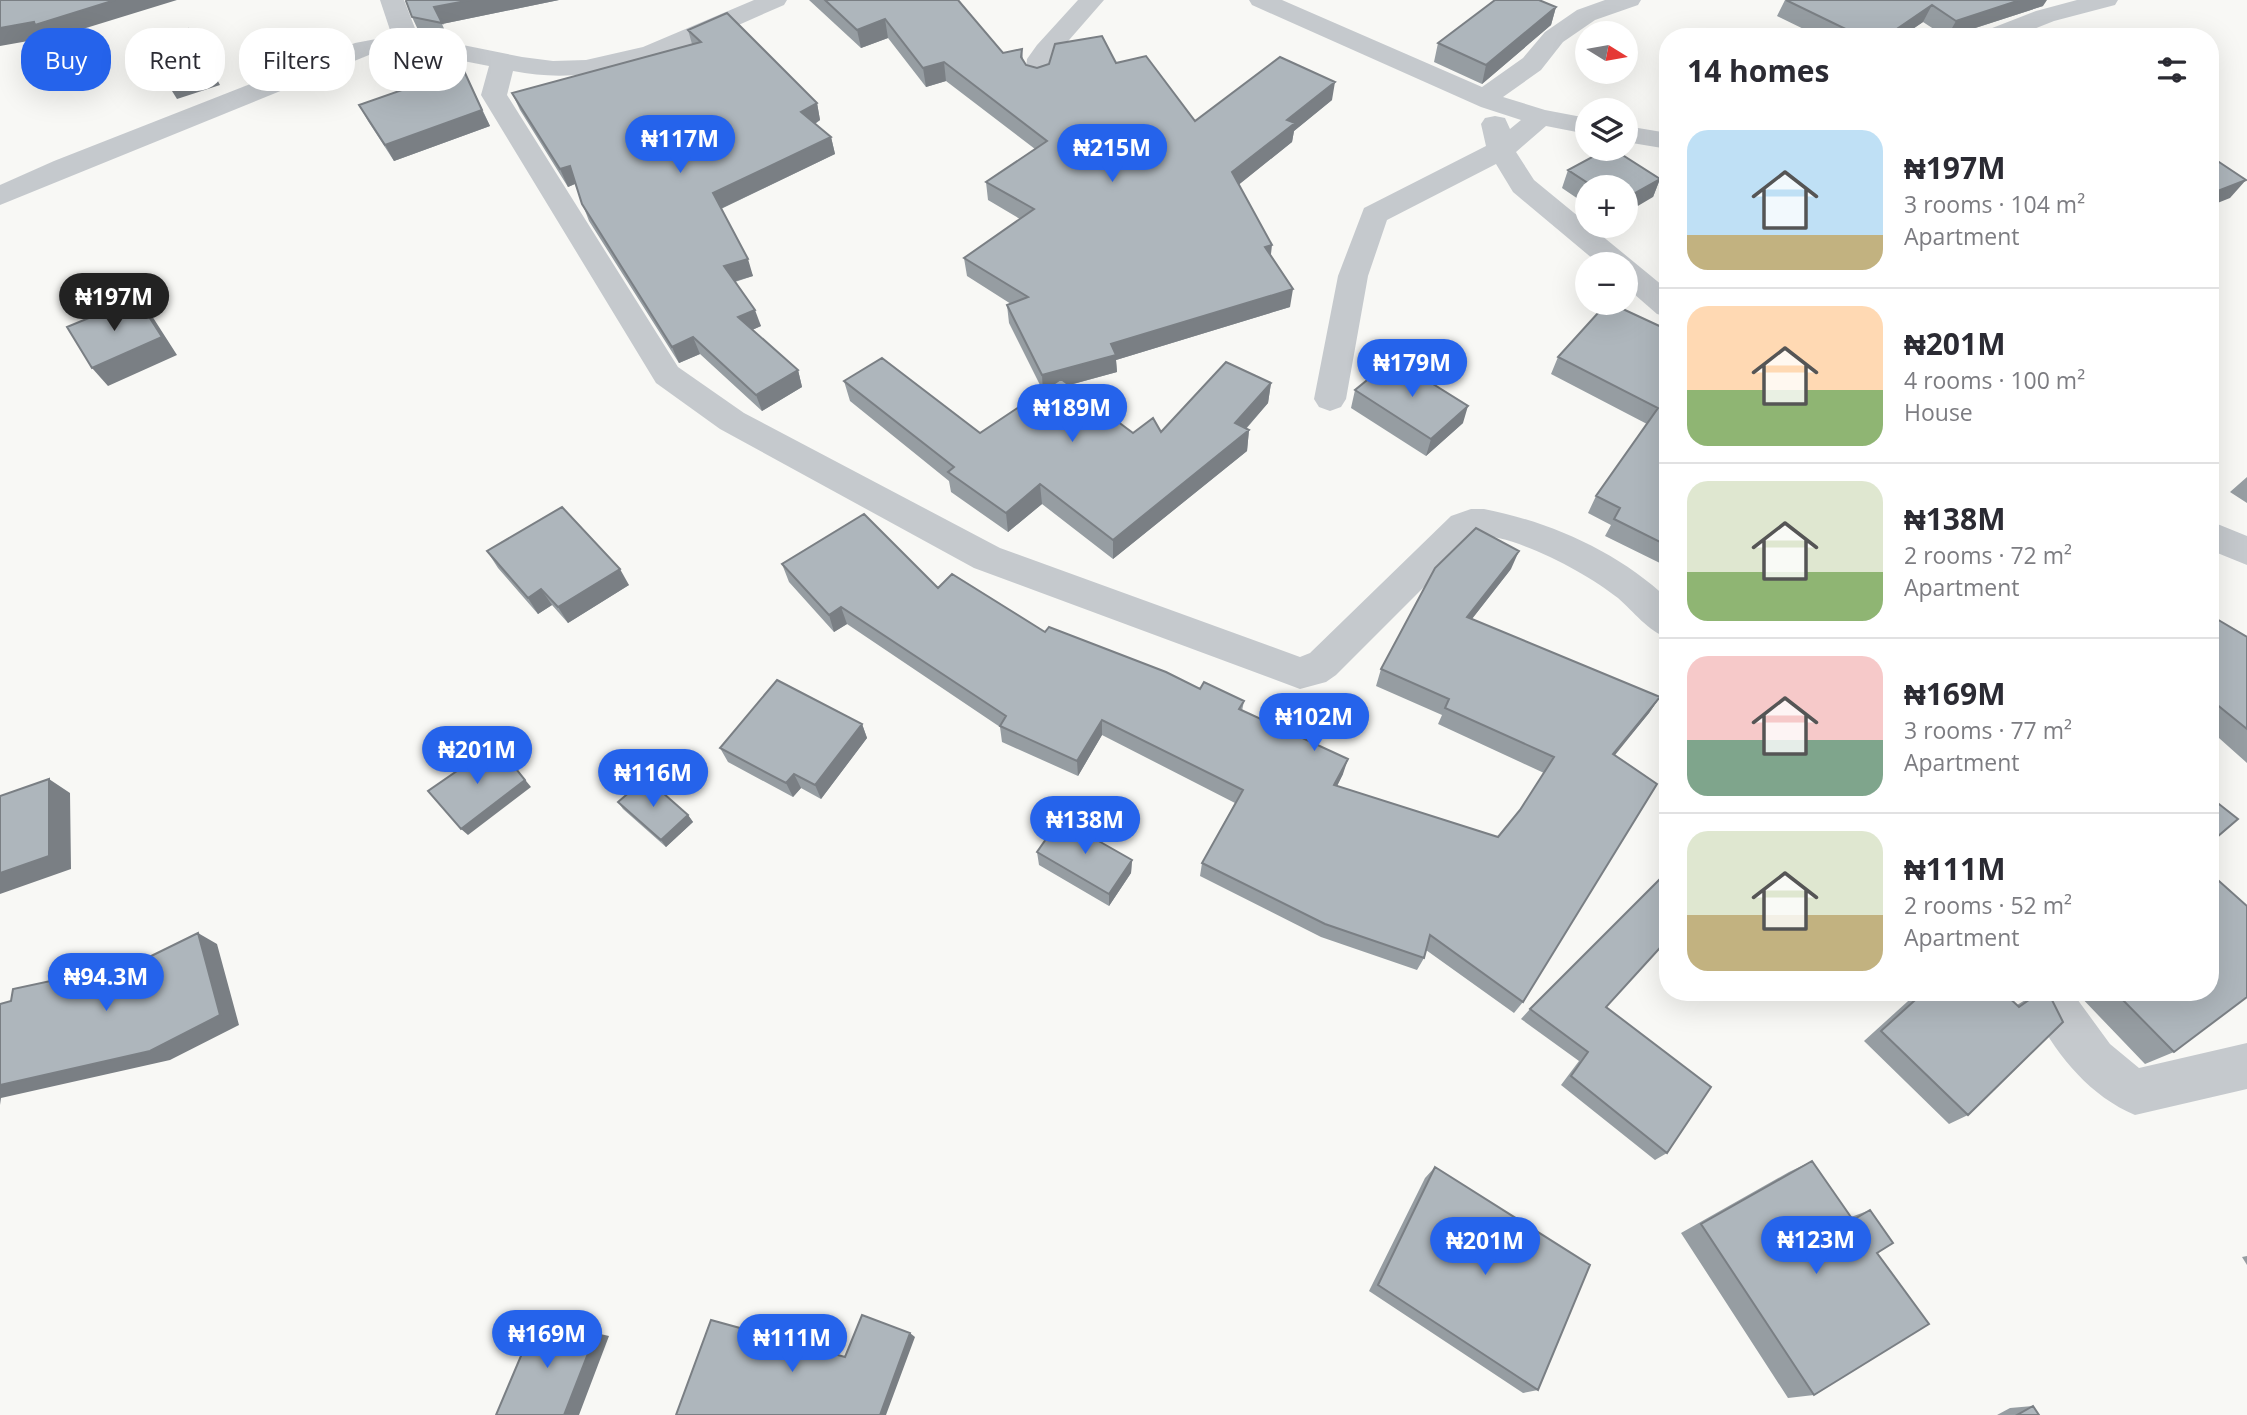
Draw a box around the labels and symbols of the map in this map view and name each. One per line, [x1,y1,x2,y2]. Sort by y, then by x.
north arrow [1575,21,1638,84]
pin: ₦117M [631,116,729,175]
pin: ₦215M [1063,124,1161,184]
pin: ₦197M [65,274,163,333]
pin: ₦179M [1363,340,1461,399]
pin: ₦189M [1023,384,1121,444]
pin: ₦102M [1265,694,1363,753]
pin: ₦201M [428,726,526,786]
pin: ₦116M [604,750,702,809]
pin: ₦138M [1036,796,1134,856]
pin: ₦94.3M [49,954,163,1013]
pin: ₦123M [1767,1216,1865,1276]
pin: ₦201M [1436,1218,1534,1277]
pin: ₦169M [498,1310,596,1370]
pin: ₦111M [743,1314,841,1374]

